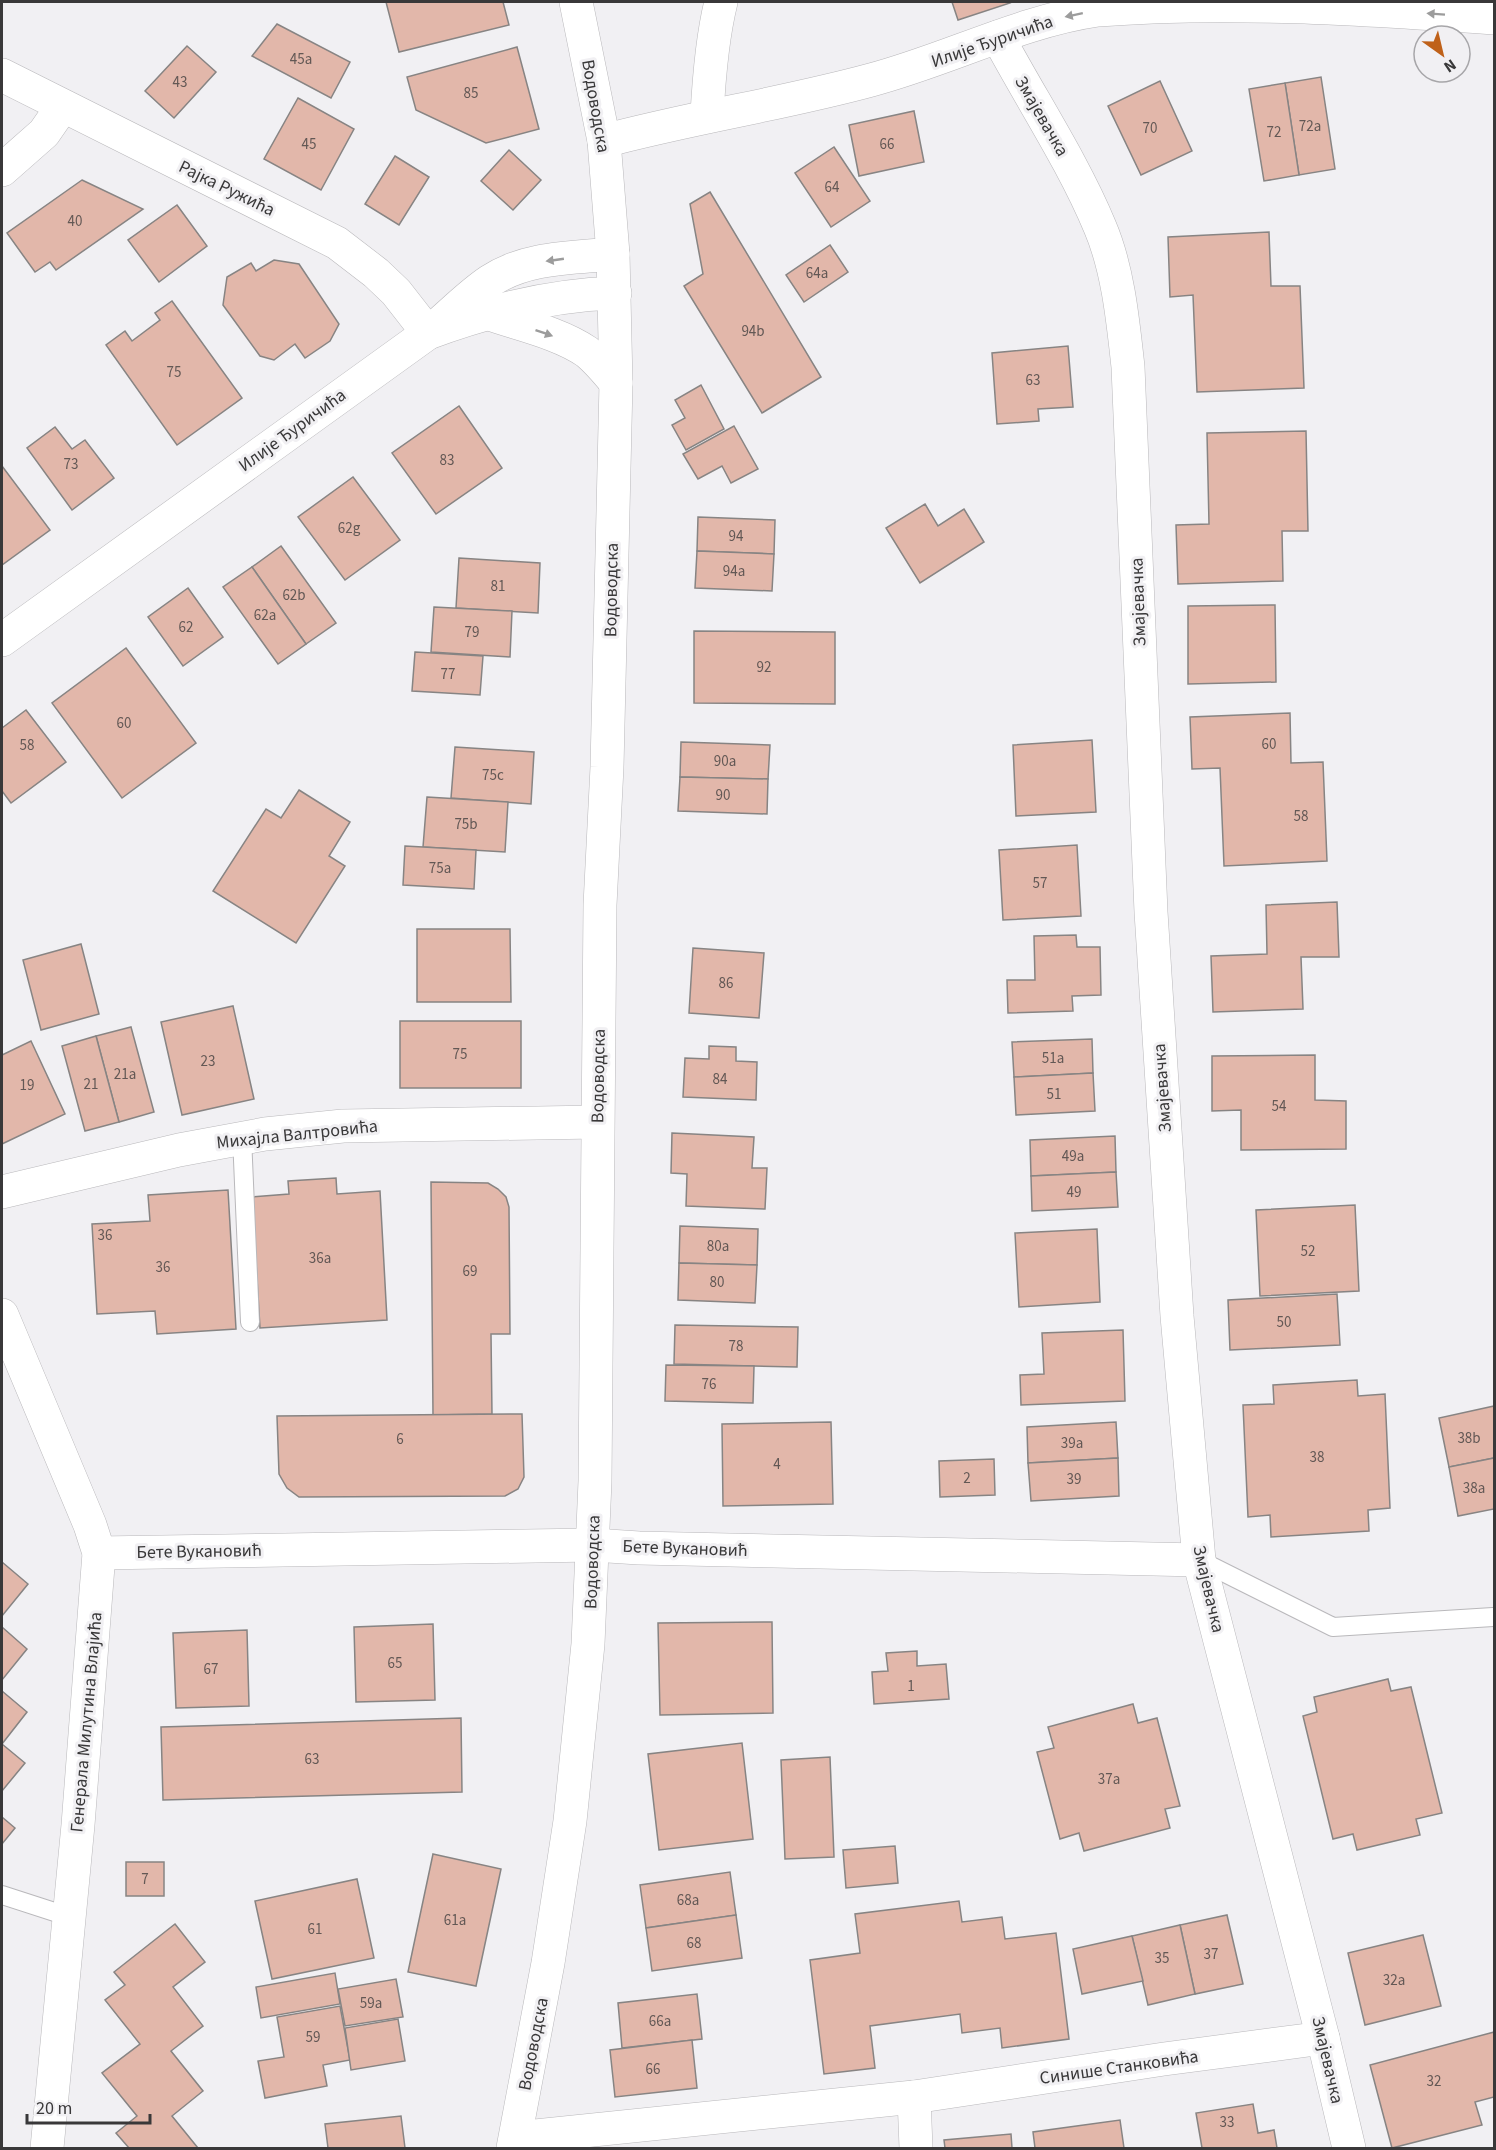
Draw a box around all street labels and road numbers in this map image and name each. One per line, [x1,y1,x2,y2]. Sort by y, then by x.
street label: Илије Ђуричића [928,9,1056,74]
street label: Водоводска [575,58,616,155]
street label: Змајевачка [1008,71,1075,161]
street label: Рајка Ружића [175,154,279,222]
street label: Илије Ђуричића [233,383,351,478]
street label: Водоводска [598,543,625,637]
street label: Змајевачка [1124,557,1153,647]
street label: Водоводска [585,1029,612,1123]
street label: Змајевачка [1147,1043,1178,1133]
street label: Михајла Валтровића [215,1114,379,1155]
street label: Водоводска [578,1515,607,1610]
street label: Бете Вукановић [622,1534,748,1563]
street label: Бете Вукановић [136,1538,262,1565]
street label: Змајевачка [1186,1543,1231,1635]
street label: Генерала Милутина Влајића [64,1611,109,1833]
street label: Водоводска [512,1995,555,2093]
street label: Змајевачка [1305,2014,1350,2106]
street label: Синише Станковића [1038,2044,1200,2091]

